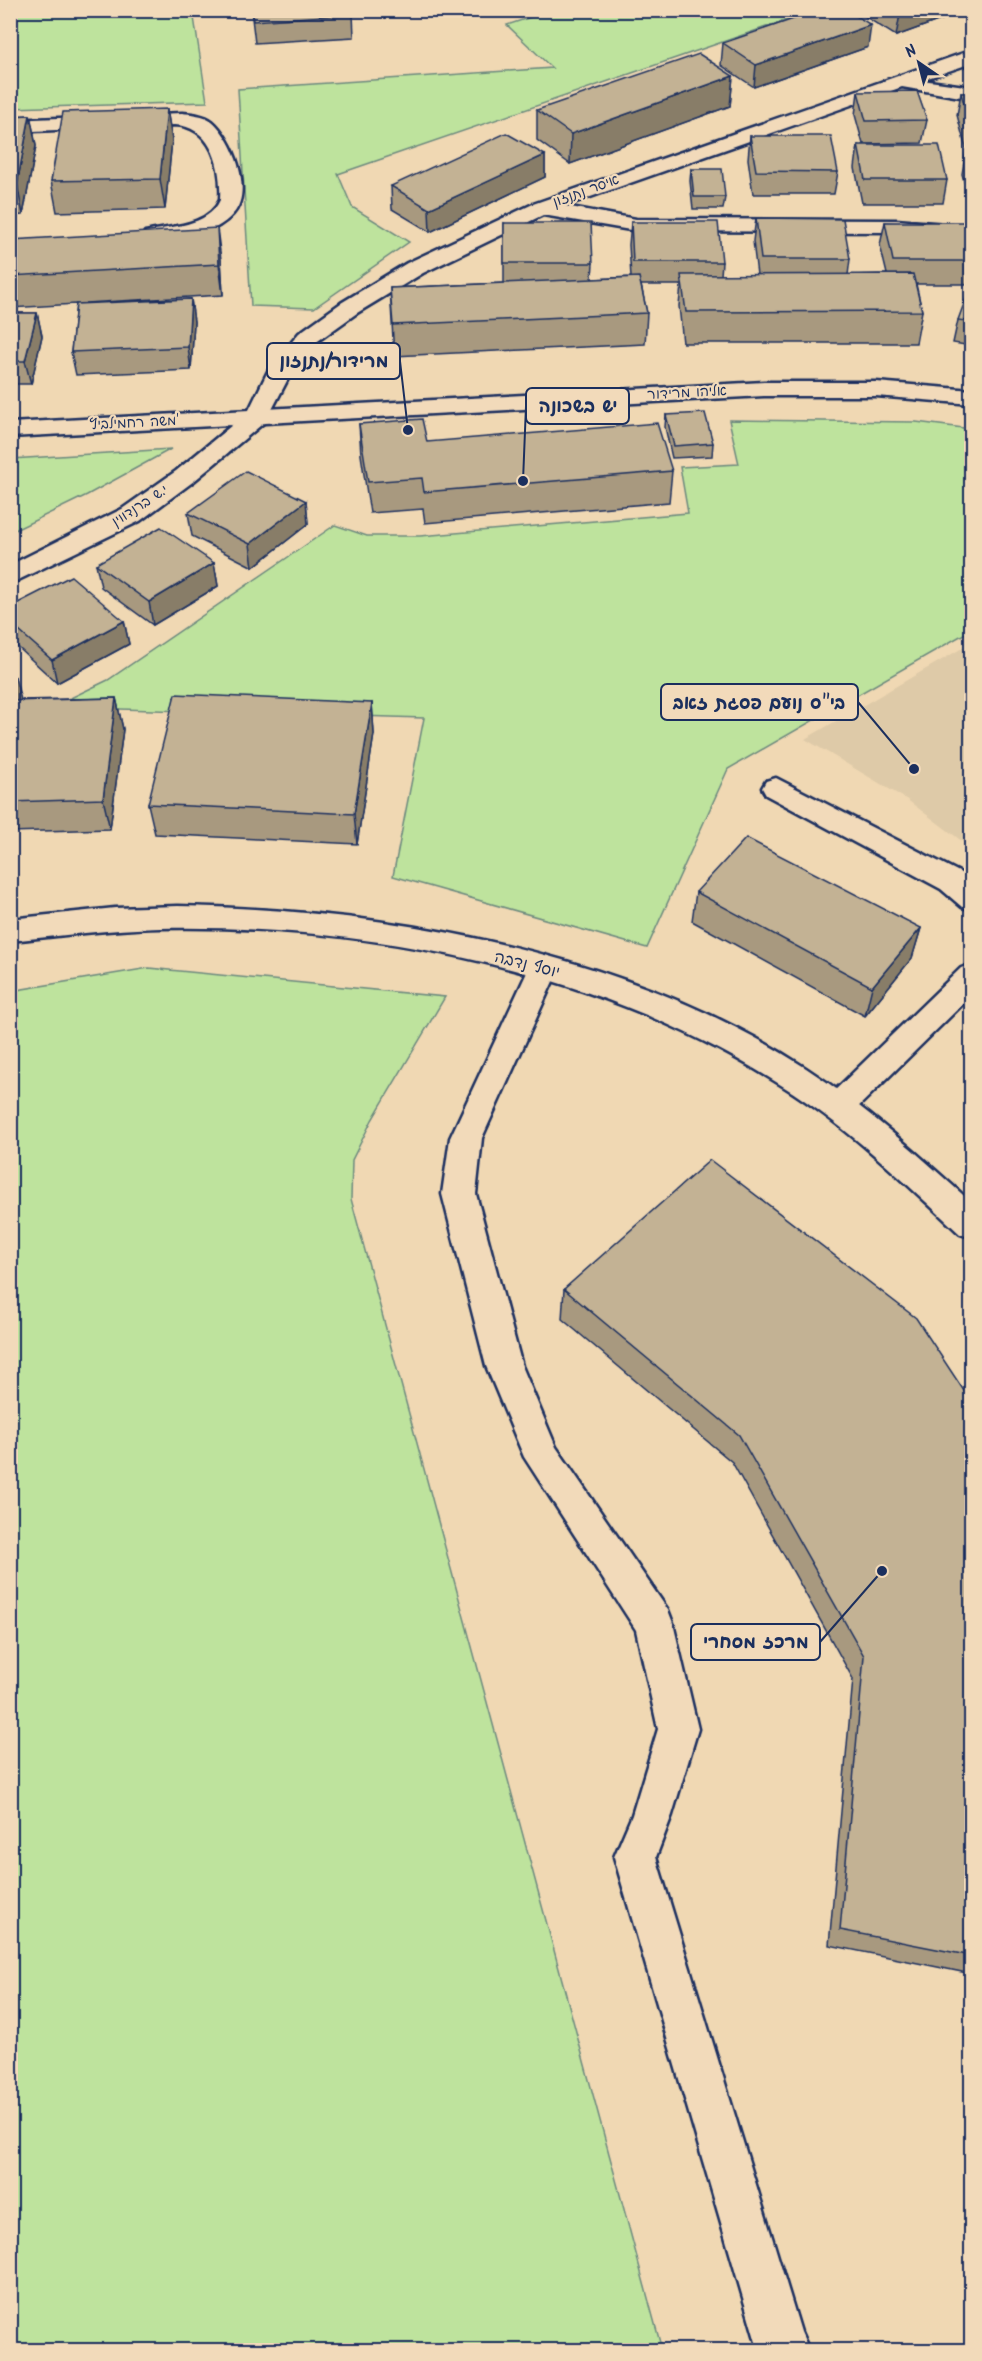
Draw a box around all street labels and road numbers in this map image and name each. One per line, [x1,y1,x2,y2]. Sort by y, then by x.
street label: איסר נתנזון [550,169,622,213]
street label: אליהו מרידור [647,380,727,406]
street label: משה רחמילביץ' [89,410,180,436]
street label: י.ש ברנדווין [107,479,173,533]
street label: יוסף נדבה [492,945,562,985]

